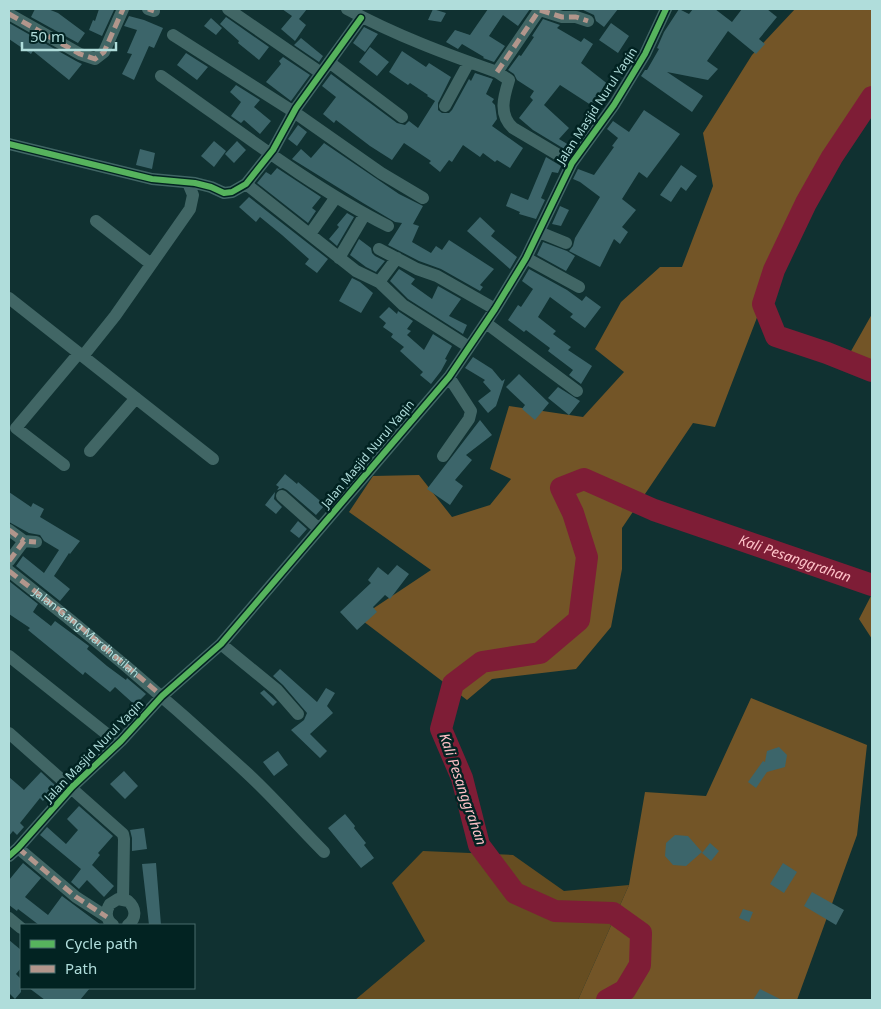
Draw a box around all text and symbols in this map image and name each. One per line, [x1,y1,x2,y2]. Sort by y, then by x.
scale bar [22,20,116,52]
text: 50 m [30,26,65,46]
street label: Jalan Masjid Nurul Yaqin [552,44,641,168]
street label: Jalan Masjid Nurul Yaqin [317,396,418,512]
water label: Kali Pesanggrahan [737,530,854,586]
street label: Jalan Gang Mardhotilah [29,583,143,681]
street label: Jalan Masjid Nurul Yaqin [39,696,147,806]
water label: Kali Pesanggrahan [435,730,492,847]
legend [20,924,195,989]
text: Cycle path [65,933,138,953]
text: Path [65,958,97,978]

